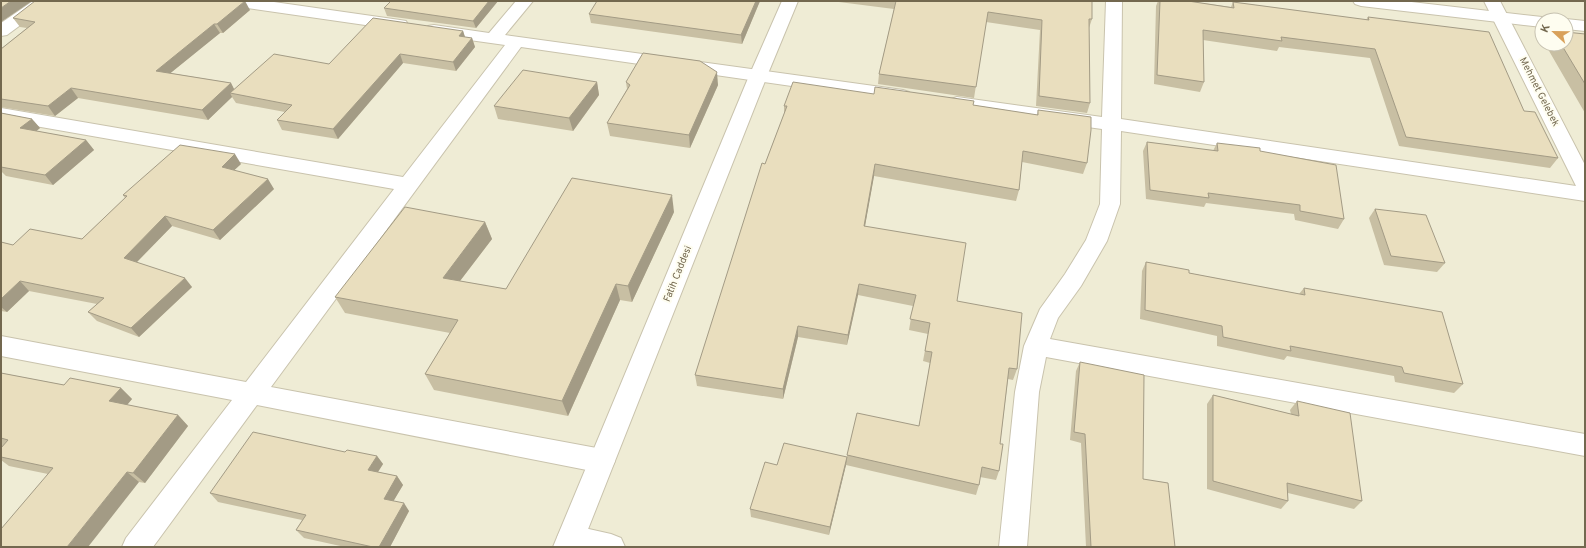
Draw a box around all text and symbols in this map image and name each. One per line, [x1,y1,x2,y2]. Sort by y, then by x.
north arrow [1534,12,1574,52]
text: K [1538,22,1554,35]
street label: Mehmet Gelebek [1516,55,1562,129]
street label: Fatih Caddesi [661,244,695,304]

